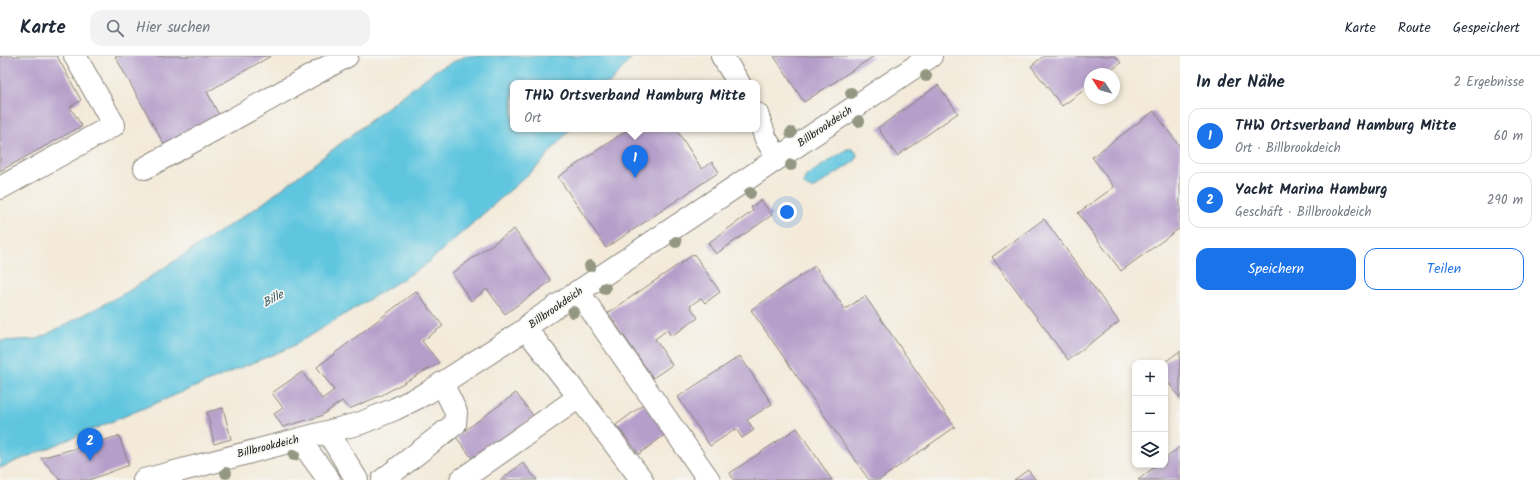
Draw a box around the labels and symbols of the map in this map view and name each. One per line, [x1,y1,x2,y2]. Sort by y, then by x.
north arrow [1084,68,1120,104]
street label: Billbrookdeich [794,102,856,152]
pin: 1 [622,145,648,178]
your location [777,202,797,222]
street label: Billbrookdeich [525,282,587,334]
water label: Bille [259,285,289,313]
pin: 2 [77,428,103,461]
street label: Billbrookdeich [235,431,301,463]

